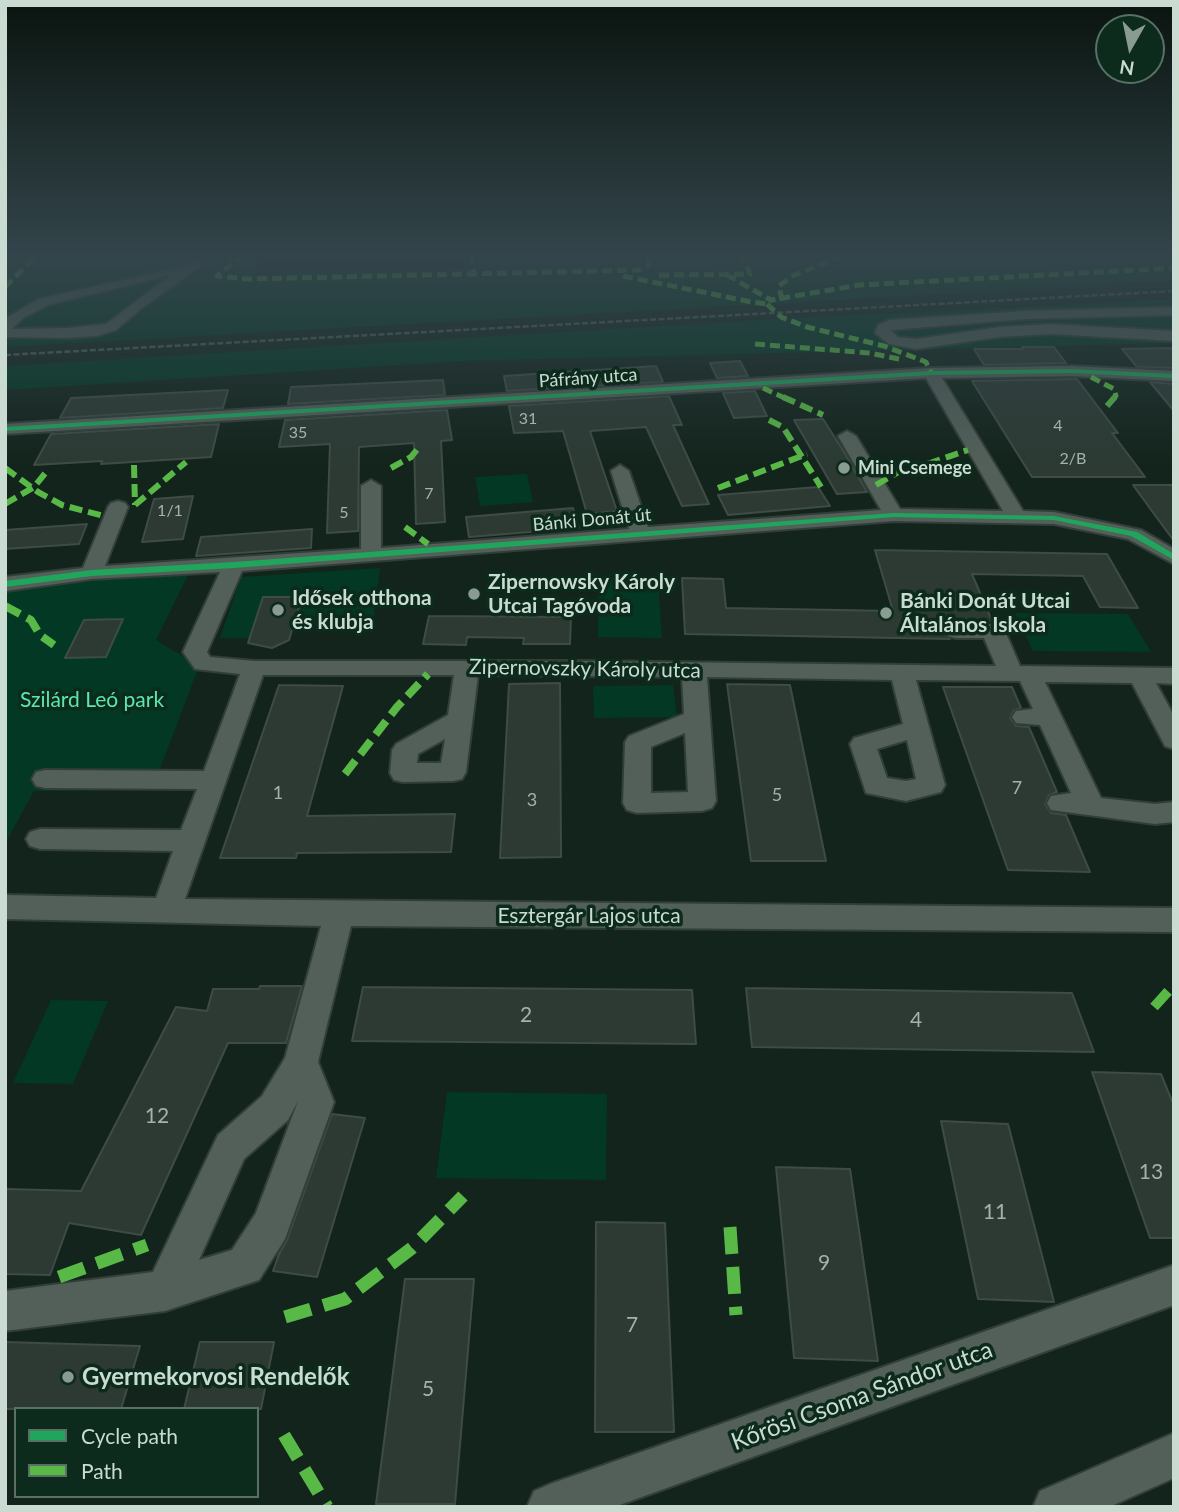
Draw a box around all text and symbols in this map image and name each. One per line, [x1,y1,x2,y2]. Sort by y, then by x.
north arrow [1095,14,1165,84]
text: N [1118,56,1136,81]
street label: Páfrány utca [538,364,638,392]
house number: 31 [519,409,537,429]
house number: 4 [1053,416,1063,436]
house number: 35 [289,423,307,443]
house number: 2/B [1060,449,1086,469]
place label: Mini Csemege [858,457,972,479]
marker: Mini Csemege [836,460,852,476]
house number: 7 [424,484,434,504]
house number: 1/1 [157,501,183,521]
house number: 5 [339,503,349,523]
street label: Bánki Donát út [532,504,652,536]
place label: Zipernowsky Károly Utcai Tagóvoda [488,569,675,619]
place label: Idősek otthona és klubja [292,585,432,635]
marker: Zipernowsky Károly Utcai Tagóvoda [466,586,482,602]
place label: Bánki Donát Utcai Általános Iskola [900,588,1070,638]
marker: Idősek otthona és klubja [270,602,286,618]
marker: Bánki Donát Utcai Általános Iskola [878,605,894,621]
street label: Zipernovszky Károly utca [469,654,701,684]
park label: Szilárd Leó park [20,687,164,713]
house number: 7 [1012,777,1022,799]
house number: 1 [273,782,283,804]
house number: 5 [772,784,782,806]
house number: 3 [527,789,537,811]
street label: Esztergár Lajos utca [497,903,681,929]
house number: 2 [520,1002,532,1028]
house number: 4 [910,1007,922,1033]
house number: 12 [145,1103,169,1129]
house number: 13 [1139,1159,1163,1185]
house number: 11 [983,1199,1007,1225]
house number: 9 [818,1250,830,1276]
house number: 7 [626,1312,638,1338]
street label: Kőrösi Csoma Sándor utca [727,1335,997,1457]
place label: Gyermekorvosi Rendelők [82,1363,349,1391]
marker: Gyermekorvosi Rendelők [60,1369,76,1385]
house number: 5 [422,1376,434,1402]
legend [14,1407,259,1498]
text: Cycle path [81,1423,178,1448]
text: Path [81,1458,123,1483]

